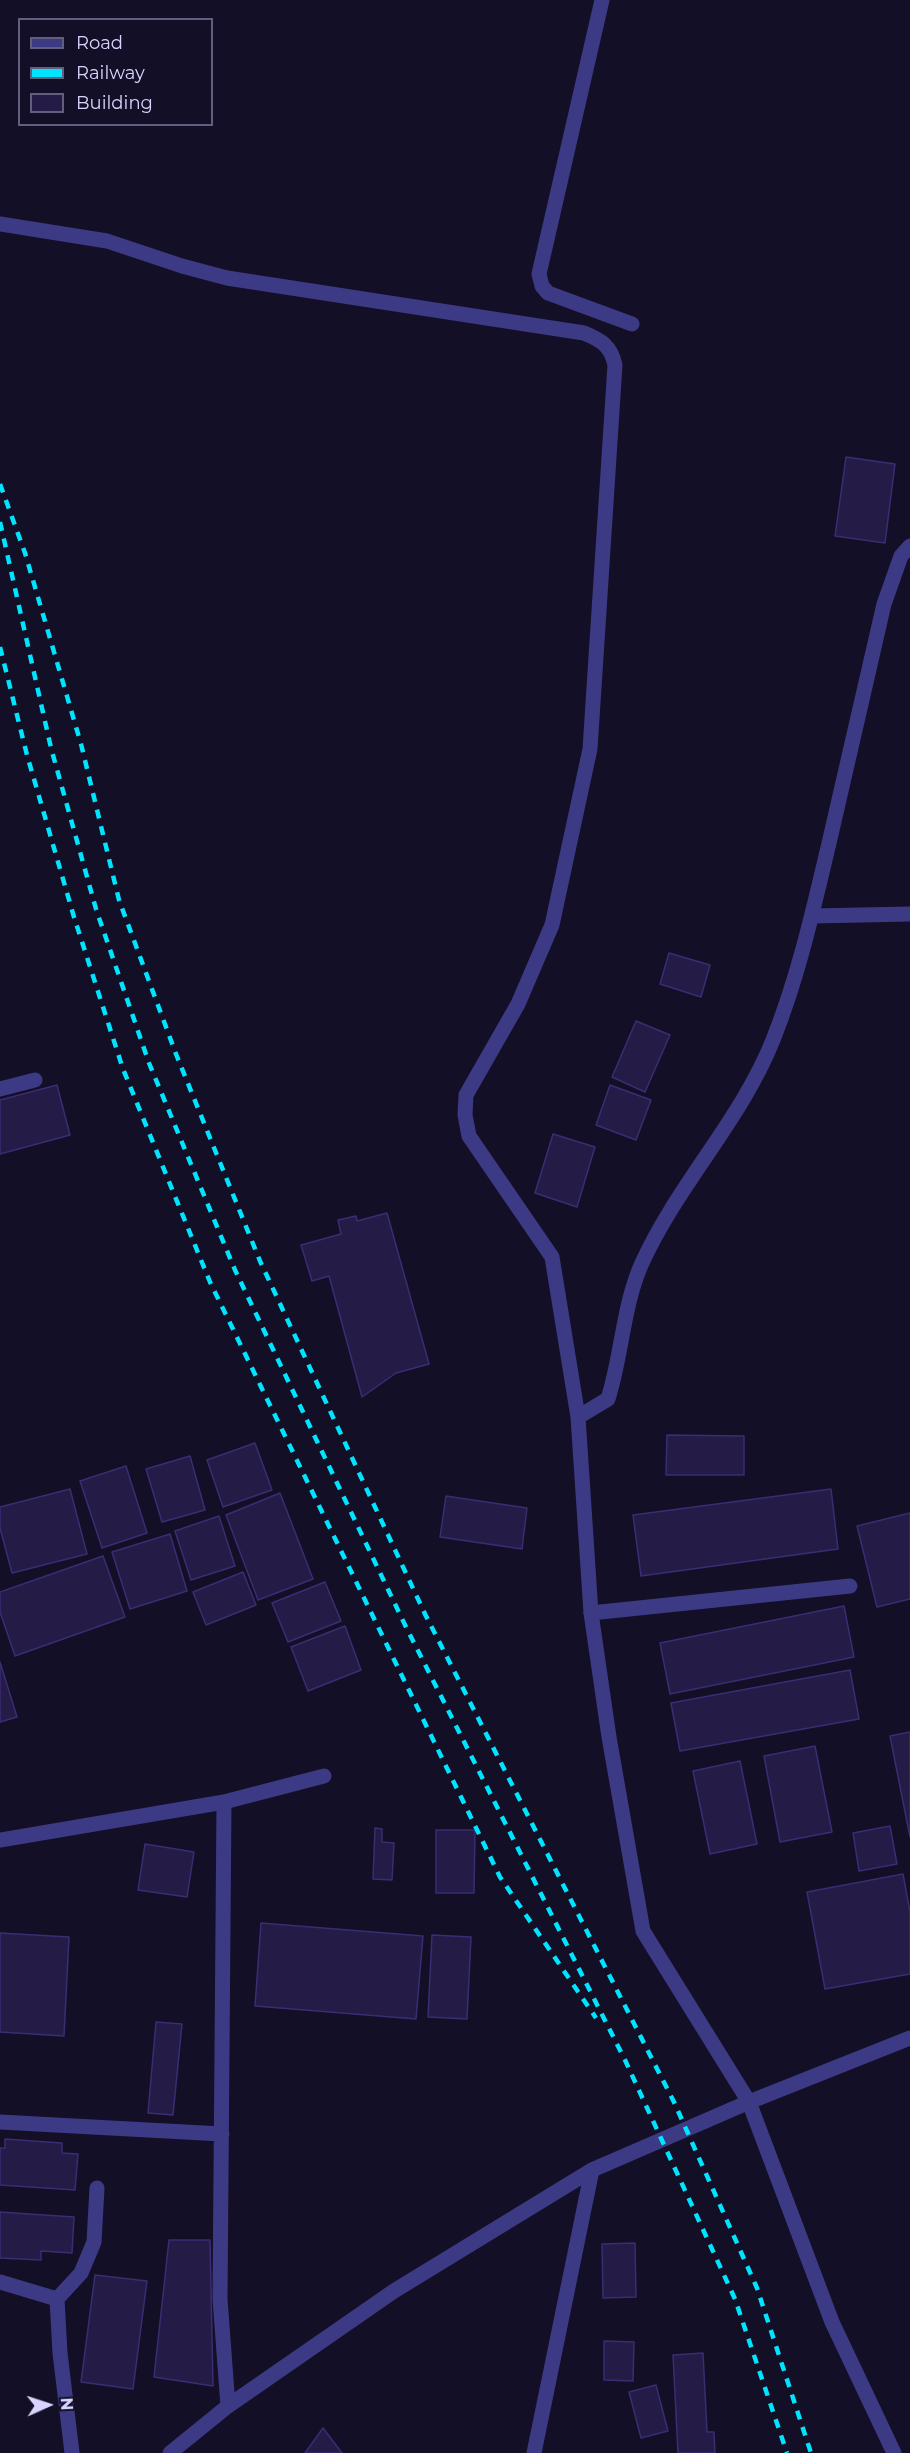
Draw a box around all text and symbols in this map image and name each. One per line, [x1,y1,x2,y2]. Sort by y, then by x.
legend [18,18,213,126]
text: Road [76,32,123,54]
text: Railway [76,62,145,84]
text: Building [76,92,153,114]
north arrow [18,2375,78,2435]
text: N [57,2397,76,2411]

